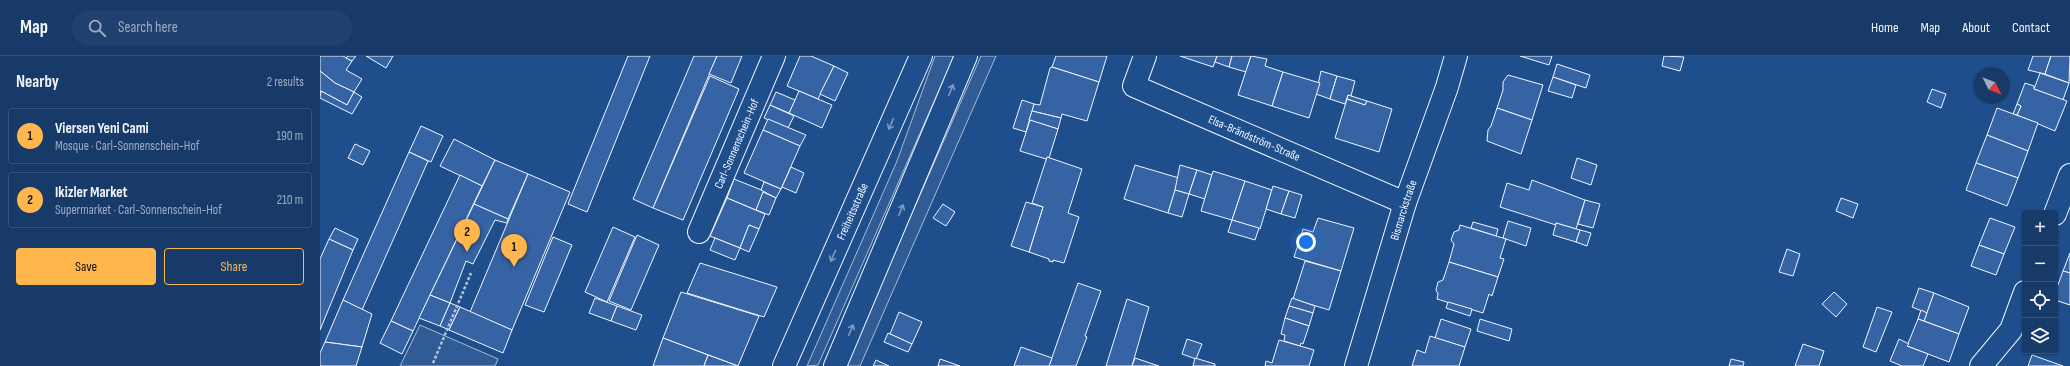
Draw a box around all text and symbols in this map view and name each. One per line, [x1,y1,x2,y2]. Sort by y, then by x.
search box [72,10,352,46]
text: Map [20,16,48,39]
icon: search [86,17,108,39]
text: Search here [118,18,178,37]
text: Home [1871,19,1899,36]
text: Map [1921,19,1940,36]
text: About [1962,19,1990,36]
text: Contact [2012,19,2050,36]
north arrow [1974,68,2010,104]
text: Nearby [16,72,59,92]
text: 2 results [267,74,304,90]
one-way arrow [948,85,956,97]
street label: Carl-Sonnenschein-Hof [711,96,763,191]
street label: Elsa-Brändström-Straße [1206,112,1303,165]
one-way arrow [887,118,895,130]
text: Viersen Yeni Cami [55,119,149,138]
text: 1 [27,128,33,144]
text: 190 m [276,128,303,144]
text: Mosque · Carl-Sonnenschein-Hof [55,138,200,154]
street label: Bismarckstraße [1387,178,1421,242]
street label: Freiheitsstraße [834,181,872,242]
text: Ikizler Market [55,183,128,202]
text: 2 [27,192,33,208]
text: 210 m [277,192,303,208]
text: Supermarket · Carl-Sonnenschein-Hof [55,202,222,218]
one-way arrow [898,205,905,217]
map controls [2022,210,2058,354]
button: + [2022,210,2058,246]
pin: 2 [454,219,480,252]
your location [1296,232,1316,252]
pin: 1 [501,234,527,267]
button: − [2022,246,2058,282]
button: Save [16,248,156,285]
button: Share [164,248,304,285]
one-way arrow [829,249,836,261]
button: locate [2022,282,2058,318]
button: layers [2022,318,2058,354]
one-way arrow [847,324,855,336]

